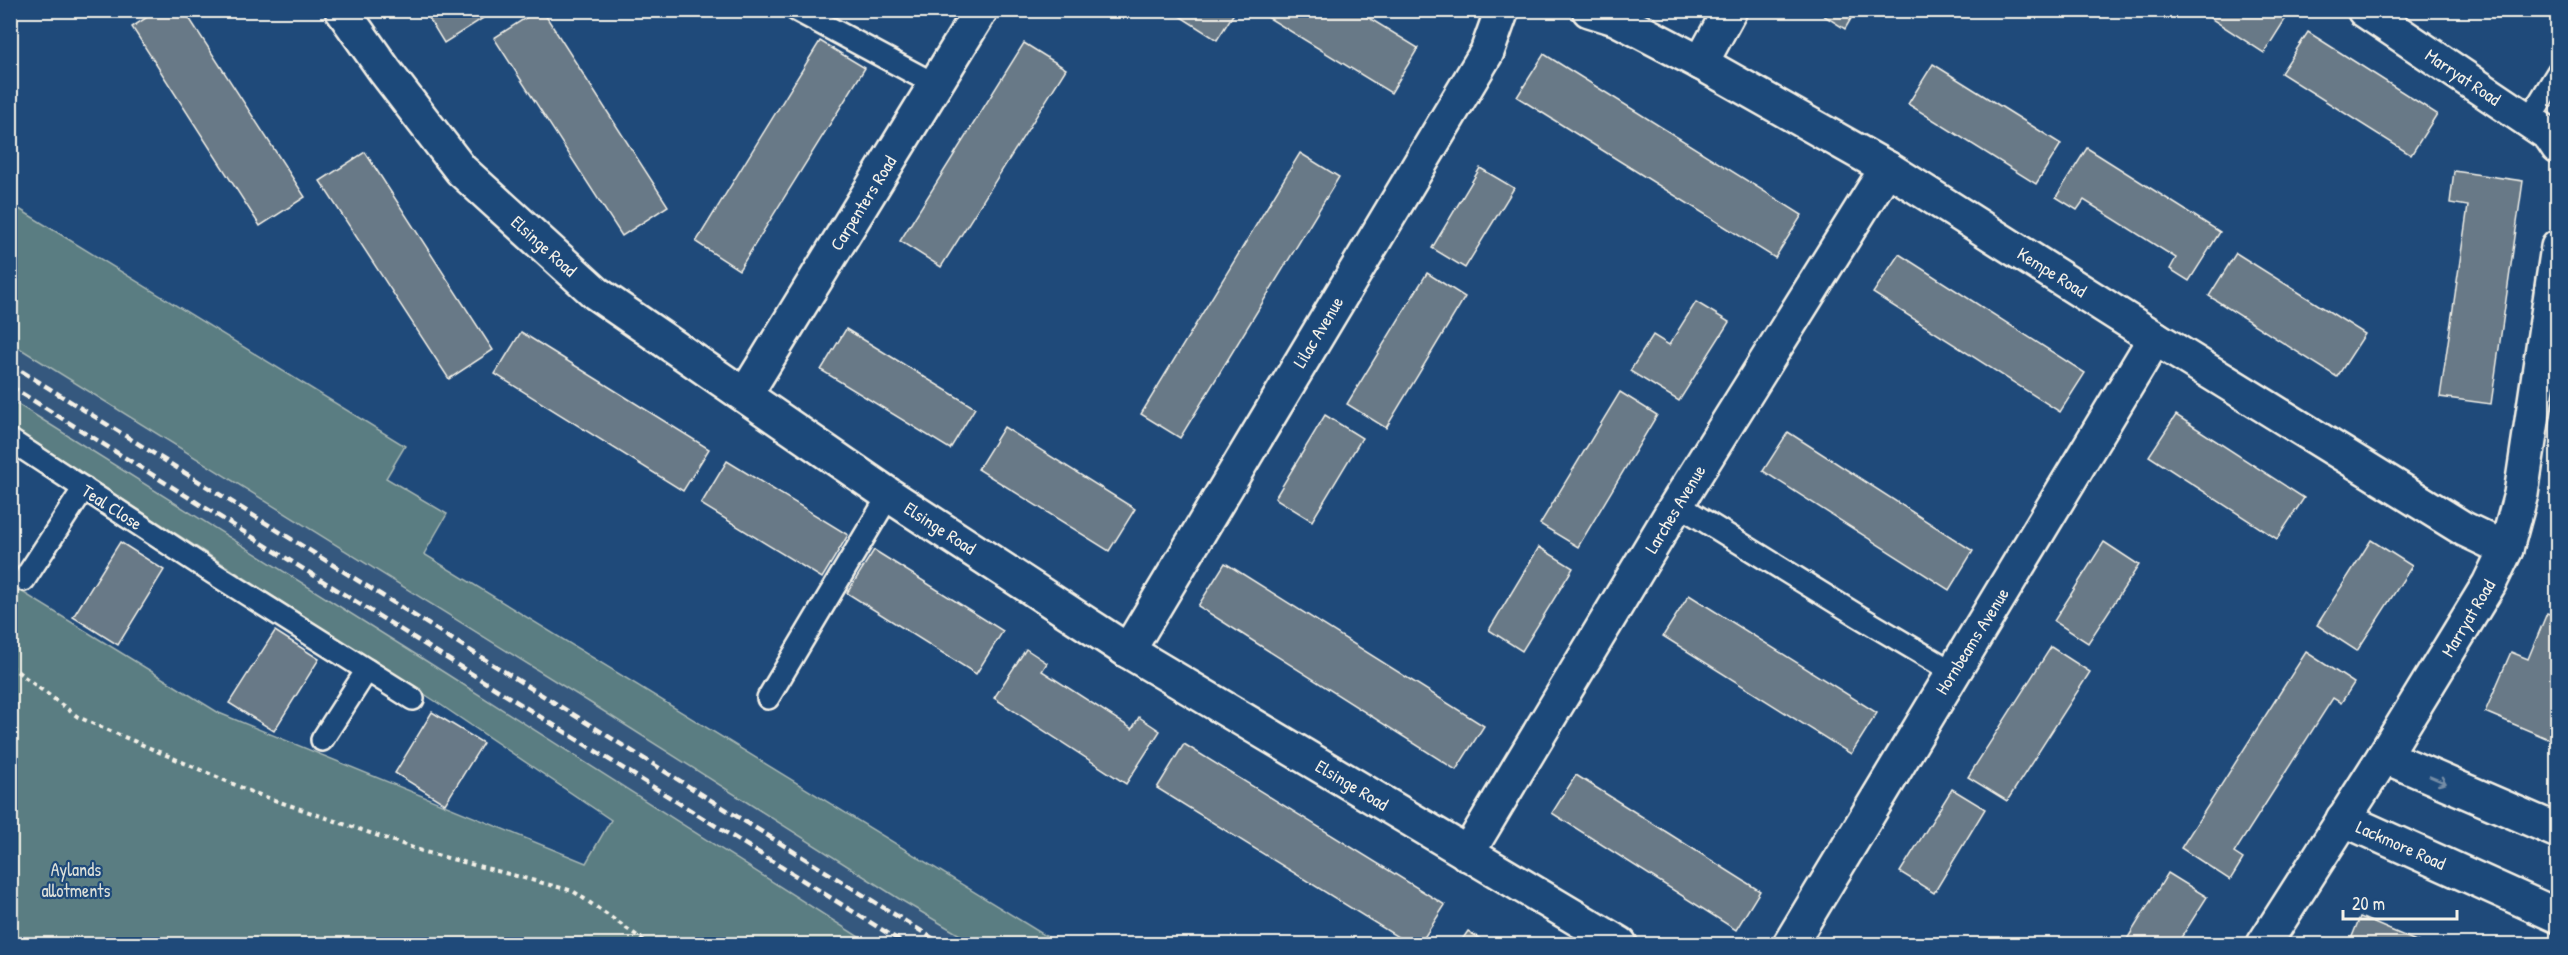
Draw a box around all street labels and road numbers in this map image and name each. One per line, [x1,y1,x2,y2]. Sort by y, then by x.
street label: Marryat Road [2420,43,2506,111]
street label: Carpenters Road [824,151,902,255]
street label: Elsinge Road [506,210,582,282]
street label: Kempe Road [2013,241,2091,303]
street label: Lilac Avenue [1287,292,1349,372]
street label: Larches Avenue [1639,460,1711,558]
street label: Teal Close [77,478,147,536]
street label: Elsinge Road [899,496,981,560]
street label: Marryat Road [2435,575,2501,661]
street label: Hornbeams Avenue [1929,583,2015,699]
street label: Elsinge Road [1311,754,1393,816]
street label: Lackmore Road [2352,814,2450,876]

